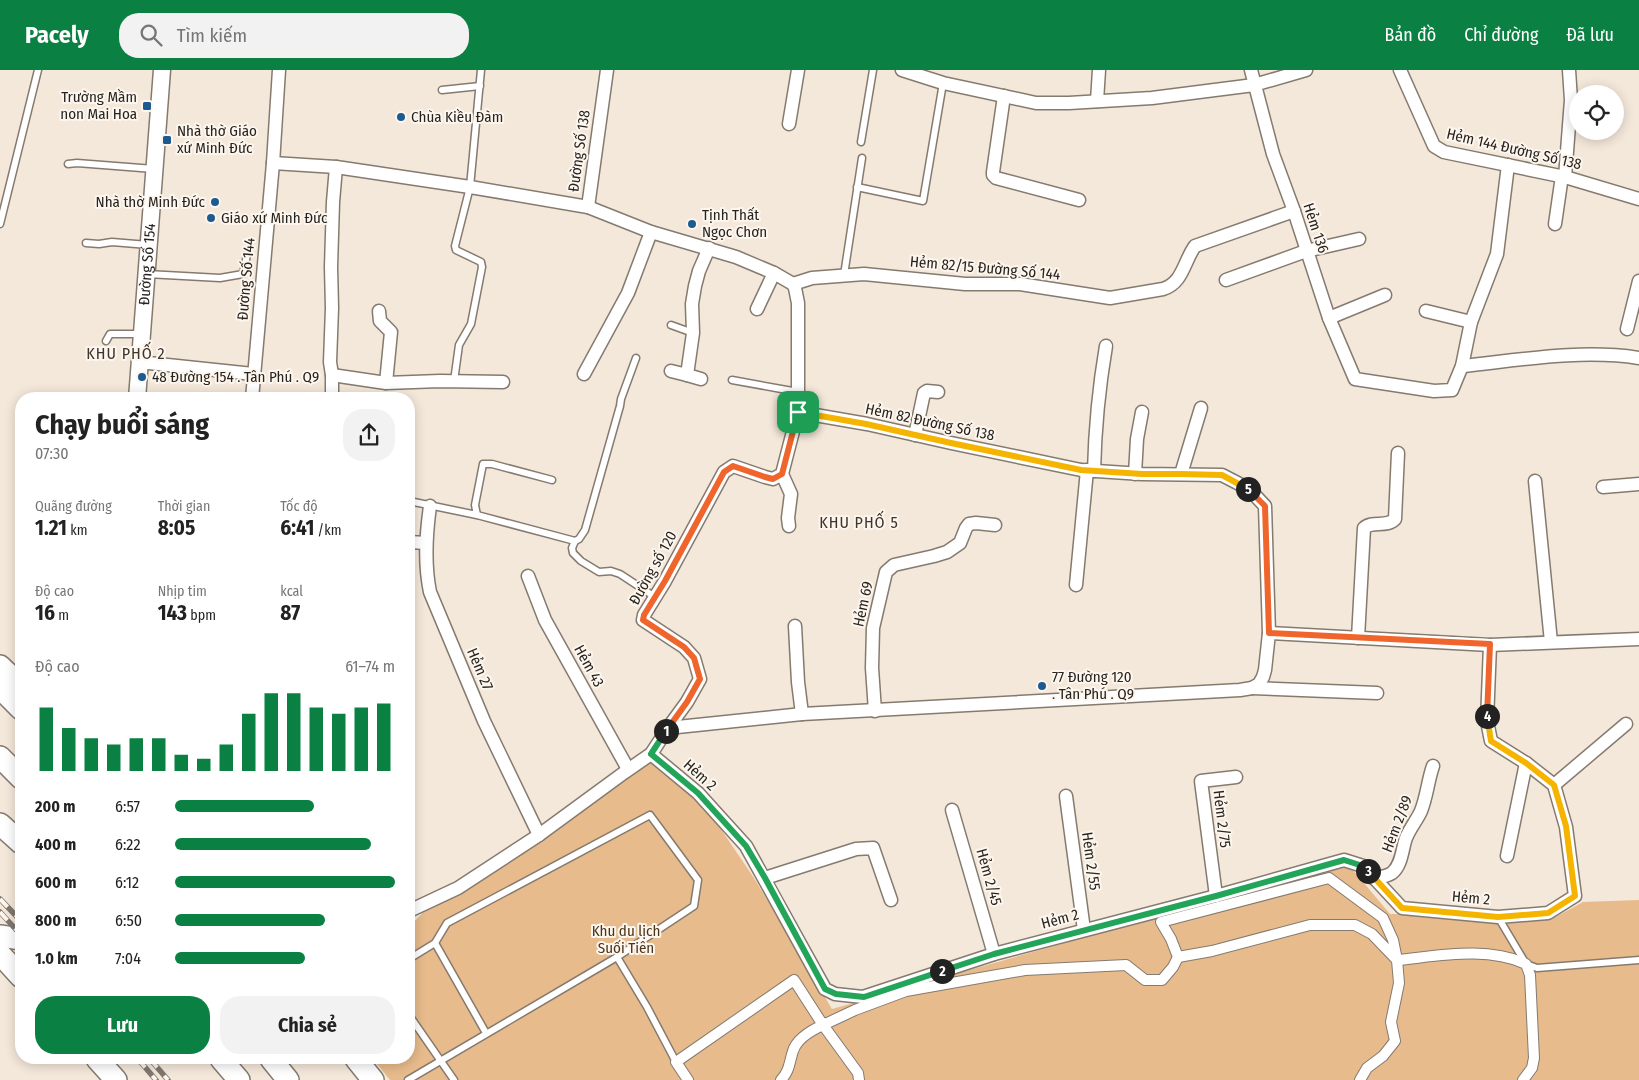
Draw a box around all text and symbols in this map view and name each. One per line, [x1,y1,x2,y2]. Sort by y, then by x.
search box [119,13,469,58]
text: Pacely [25,21,89,49]
icon: search [137,21,165,49]
text: Tìm kiếm [177,24,247,47]
text: Bản đồ [1385,24,1436,46]
text: Chỉ đường [1464,24,1538,46]
text: Đã lưu [1566,24,1614,46]
map controls [1569,85,1624,140]
button: locate [1569,85,1624,140]
place label: Trường Mầm non Mai Hoa [60,88,137,123]
marker: Trường Mầm non Mai Hoa [141,100,153,112]
place label: Chùa Kiều Đàm [411,108,503,126]
street label: Đường Số 138 [564,109,594,193]
marker: Chùa Kiều Đàm [395,111,407,123]
place label: Nhà thờ Giáo xứ Minh Đức [177,122,257,157]
street label: Hẻm 144 Đường Số 138 [1445,125,1583,173]
marker: Nhà thờ Giáo xứ Minh Đức [161,134,173,146]
place label: Nhà thờ Minh Đức [96,193,206,211]
marker: Nhà thờ Minh Đức [209,196,221,208]
street label: Hẻm 136 [1299,201,1333,255]
place label: Tịnh Thất Ngọc Chơn [702,206,767,241]
place label: Giáo xứ Minh Đức [221,209,328,227]
marker: Giáo xứ Minh Đức [205,212,217,224]
marker: Tịnh Thất Ngọc Chơn [686,218,698,230]
street label: Đường Số 154 [135,223,159,306]
street label: Đường Số 144 [233,237,259,321]
street label: Hẻm 82/15 Đường Số 144 [909,252,1061,284]
district label: KHU PHỐ 2 [86,341,166,363]
place label: 48 Đường 154 . Tân Phú . Q9 [152,368,319,386]
marker: 48 Đường 154 . Tân Phú . Q9 [136,371,148,383]
pin [777,391,819,433]
icon: arrive [784,398,812,426]
street label: Hẻm 82 Đường Số 138 [864,400,996,444]
text: Chạy buổi sáng [35,408,209,441]
button: share [343,409,395,461]
text: 07:30 [35,444,69,463]
pin: 5 [1236,476,1260,502]
text: 5 [1245,481,1252,498]
text: Quãng đường [35,498,112,515]
text: Thời gian [158,498,210,515]
text: Tốc độ [280,498,318,515]
district label: KHU PHỐ 5 [819,510,899,532]
text: 1.21 [35,515,67,541]
text: 8:05 [158,515,195,541]
text: 6:41 [280,515,314,541]
text: km [67,522,88,539]
text: /km [314,522,341,539]
street label: Đường số 120 [625,528,681,608]
street label: Hẻm 69 [849,580,877,628]
text: Độ cao [35,583,74,600]
text: Nhịp tim [158,583,207,600]
text: kcal [280,583,303,600]
text: 16 [35,600,55,626]
text: 143 [158,600,187,626]
text: 87 [280,600,300,626]
text: m [55,607,69,624]
text: bpm [187,607,216,624]
street label: Hẻm 43 [570,642,608,690]
street label: Hẻm 27 [463,645,497,693]
text: Độ cao [35,657,80,676]
text: 61–74 m [345,657,395,676]
place label: 77 Đường 120 . Tân Phú . Q9 [1052,668,1134,703]
marker: 77 Đường 120 . Tân Phú . Q9 [1036,680,1048,692]
pin: 4 [1474,704,1500,728]
text: 4 [1484,708,1491,725]
pin: 1 [654,718,678,744]
text: 1 [664,723,669,740]
street label: Hẻm 2 [680,756,720,795]
street label: Hẻm 2/75 [1210,789,1234,849]
street label: Hẻm 2/89 [1378,793,1416,855]
text: 200 m [35,797,75,816]
text: 6:57 [115,797,140,816]
street label: Hẻm 2/55 [1078,831,1104,891]
text: 400 m [35,835,76,854]
text: 6:22 [115,835,140,854]
street label: Hẻm 2/45 [972,846,1006,908]
pin: 3 [1356,858,1380,884]
text: 3 [1365,863,1372,880]
text: 600 m [35,873,76,892]
text: 6:12 [115,873,139,892]
street label: Hẻm 2 [1451,887,1491,909]
street label: Hẻm 2 [1039,905,1081,933]
text: 800 m [35,911,76,930]
text: 6:50 [115,911,142,930]
park label: Khu du lịch Suối Tiên [592,922,660,957]
text: 1.0 km [35,949,78,968]
text: 7:04 [115,949,141,968]
pin: 2 [930,958,954,984]
text: 2 [939,963,946,980]
button: Lưu [35,996,210,1054]
button: Chia sẻ [220,996,395,1054]

